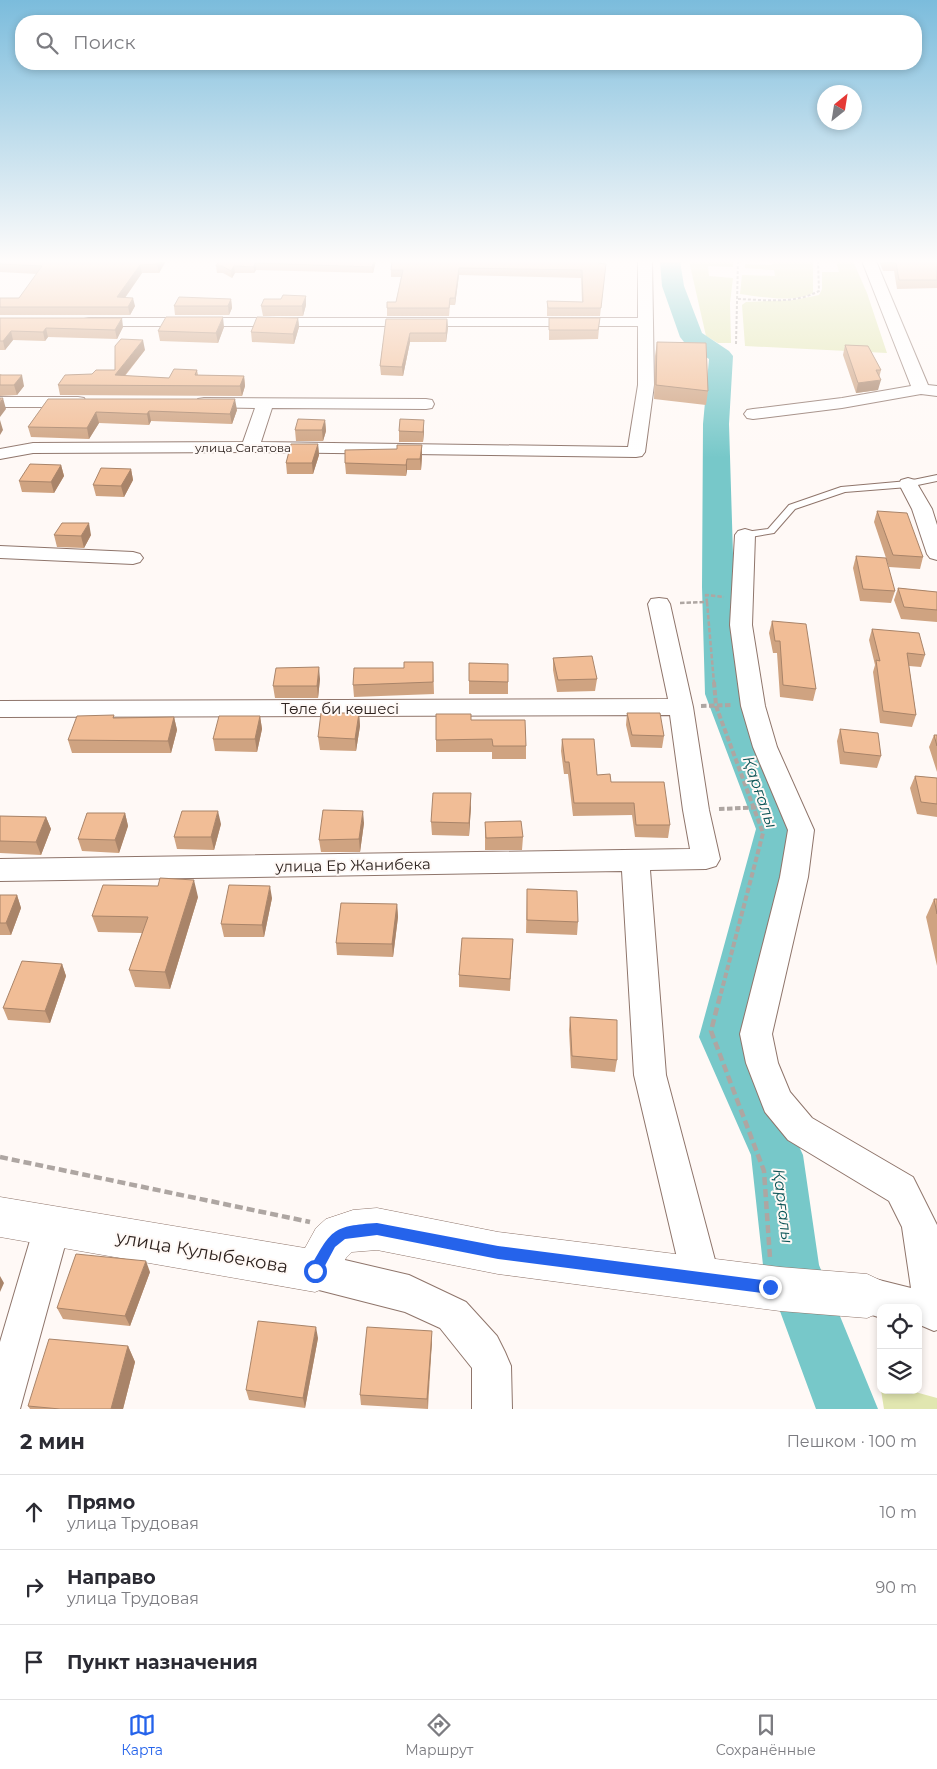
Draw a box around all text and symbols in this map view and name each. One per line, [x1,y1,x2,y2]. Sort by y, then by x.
search box [15,15,922,70]
icon: search [33,29,61,57]
text: Поиск [73,31,136,54]
north arrow [817,85,862,130]
street label: улица Сагатова [194,440,291,455]
street label: Төле би көшесі [281,699,399,718]
water label: Қарғалы [739,753,781,831]
street label: улица Ер Жанибека [274,854,431,876]
water label: Қарғалы [769,1168,797,1244]
street label: улица Кулыбекова [113,1226,290,1278]
route start [304,1260,327,1283]
route end [759,1276,782,1299]
map controls [877,1304,922,1394]
button: locate [877,1304,922,1349]
button: layers [877,1349,922,1394]
text: 2 мин [20,1429,85,1454]
text: Пешком · 100 m [787,1432,917,1451]
text: Прямо [67,1491,135,1514]
icon: ahead [20,1498,48,1526]
text: 10 m [879,1503,917,1522]
text: улица Трудовая [67,1514,199,1533]
text: Направо [67,1566,156,1589]
icon: right [20,1573,48,1601]
text: 90 m [875,1578,917,1597]
text: улица Трудовая [67,1589,199,1608]
icon: arrive [20,1648,48,1676]
text: Пункт назначения [67,1651,258,1674]
tab: Карта [121,1711,163,1759]
tab: Маршрут [405,1711,473,1759]
tab: Сохранённые [716,1711,816,1759]

